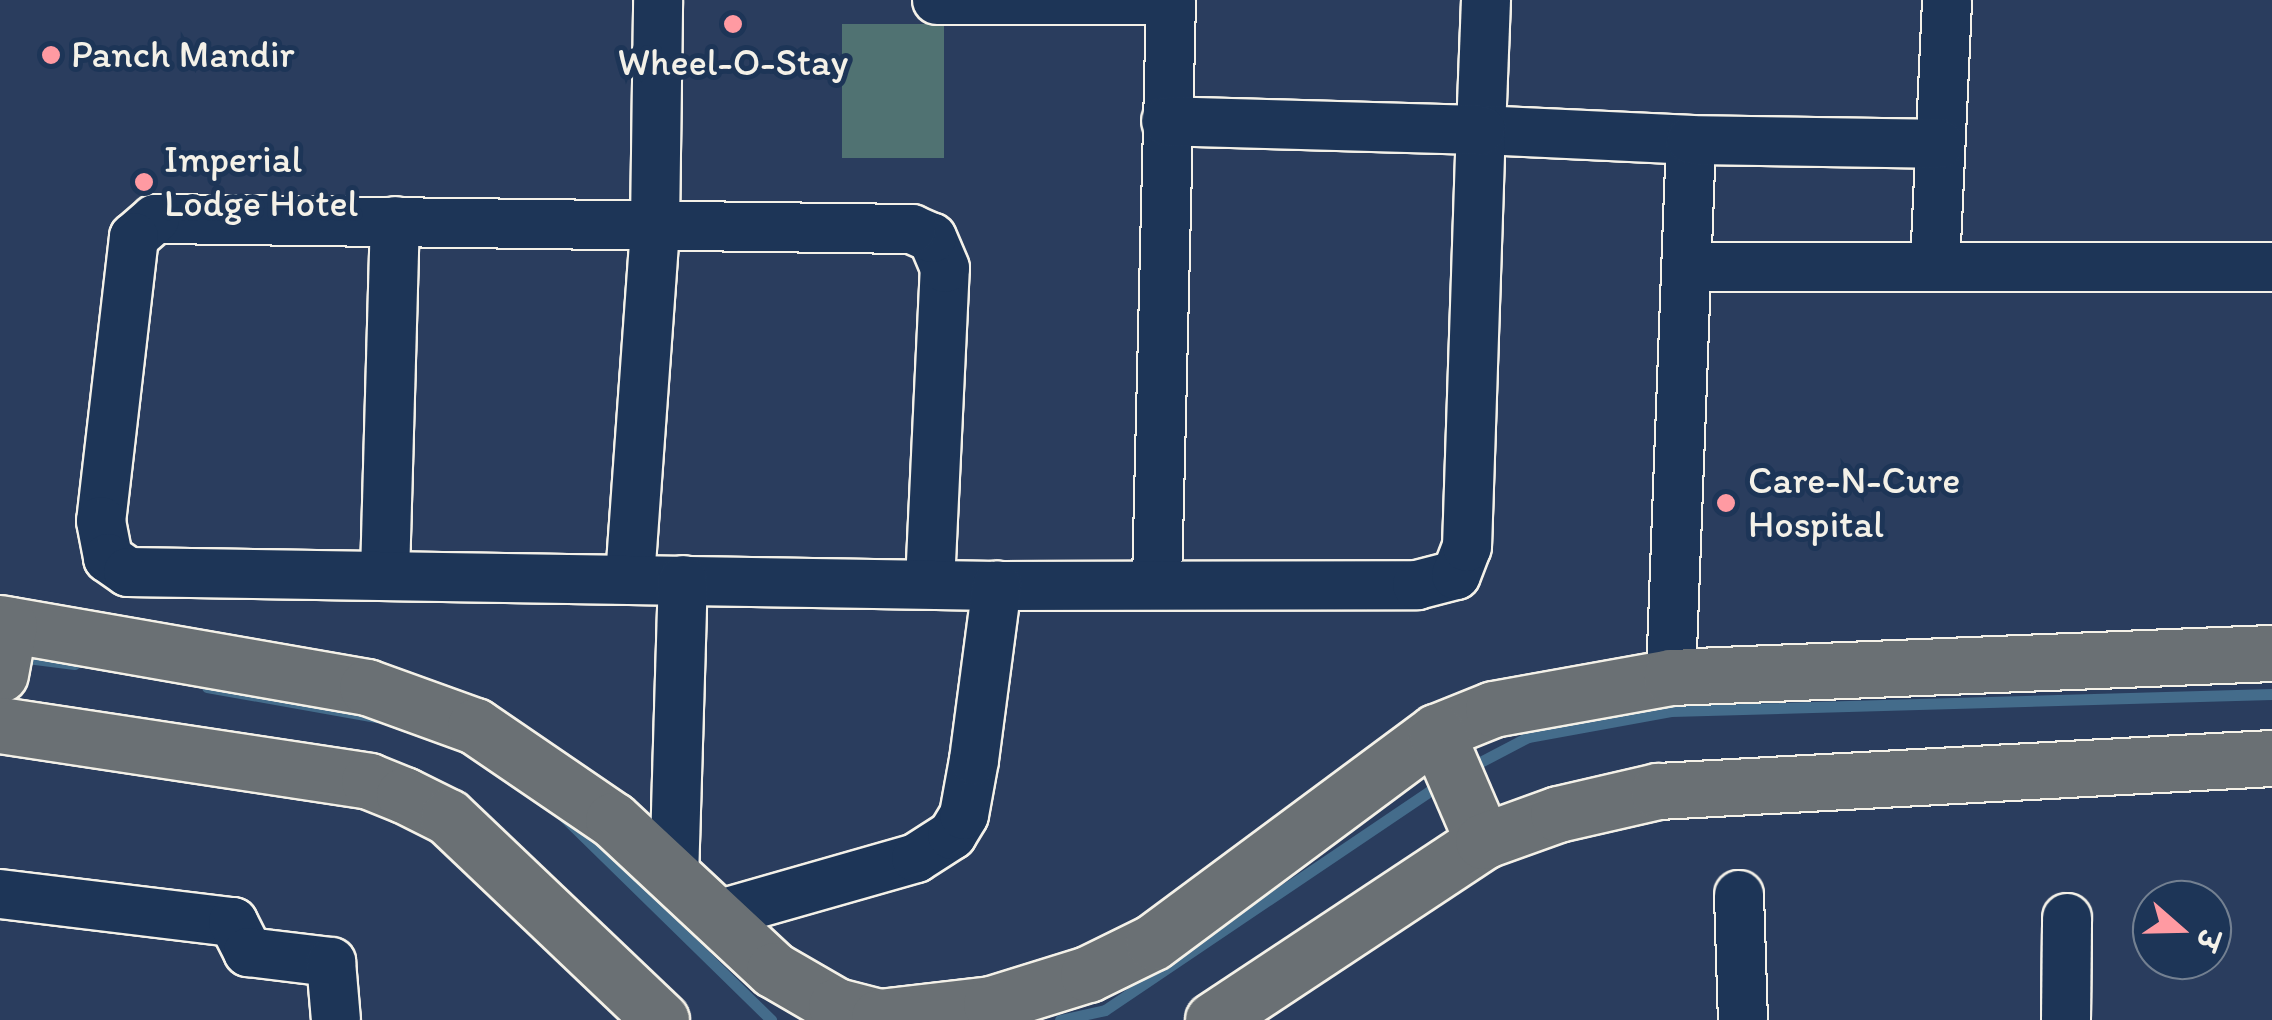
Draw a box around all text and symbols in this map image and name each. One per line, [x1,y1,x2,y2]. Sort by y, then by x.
marker: Wheel-O-Stay [722,13,744,35]
place label: Panch Mandir [71,32,295,78]
place label: Wheel-O-Stay [618,40,848,86]
marker: Panch Mandir [40,44,62,66]
place label: Imperial Lodge Hotel [164,137,358,226]
marker: Imperial Lodge Hotel [133,171,155,193]
place label: Care-N-Cure Hospital [1748,458,1960,548]
marker: Care-N-Cure Hospital [1713,490,1739,516]
north arrow [2132,880,2232,980]
text: उ [2189,925,2227,954]

